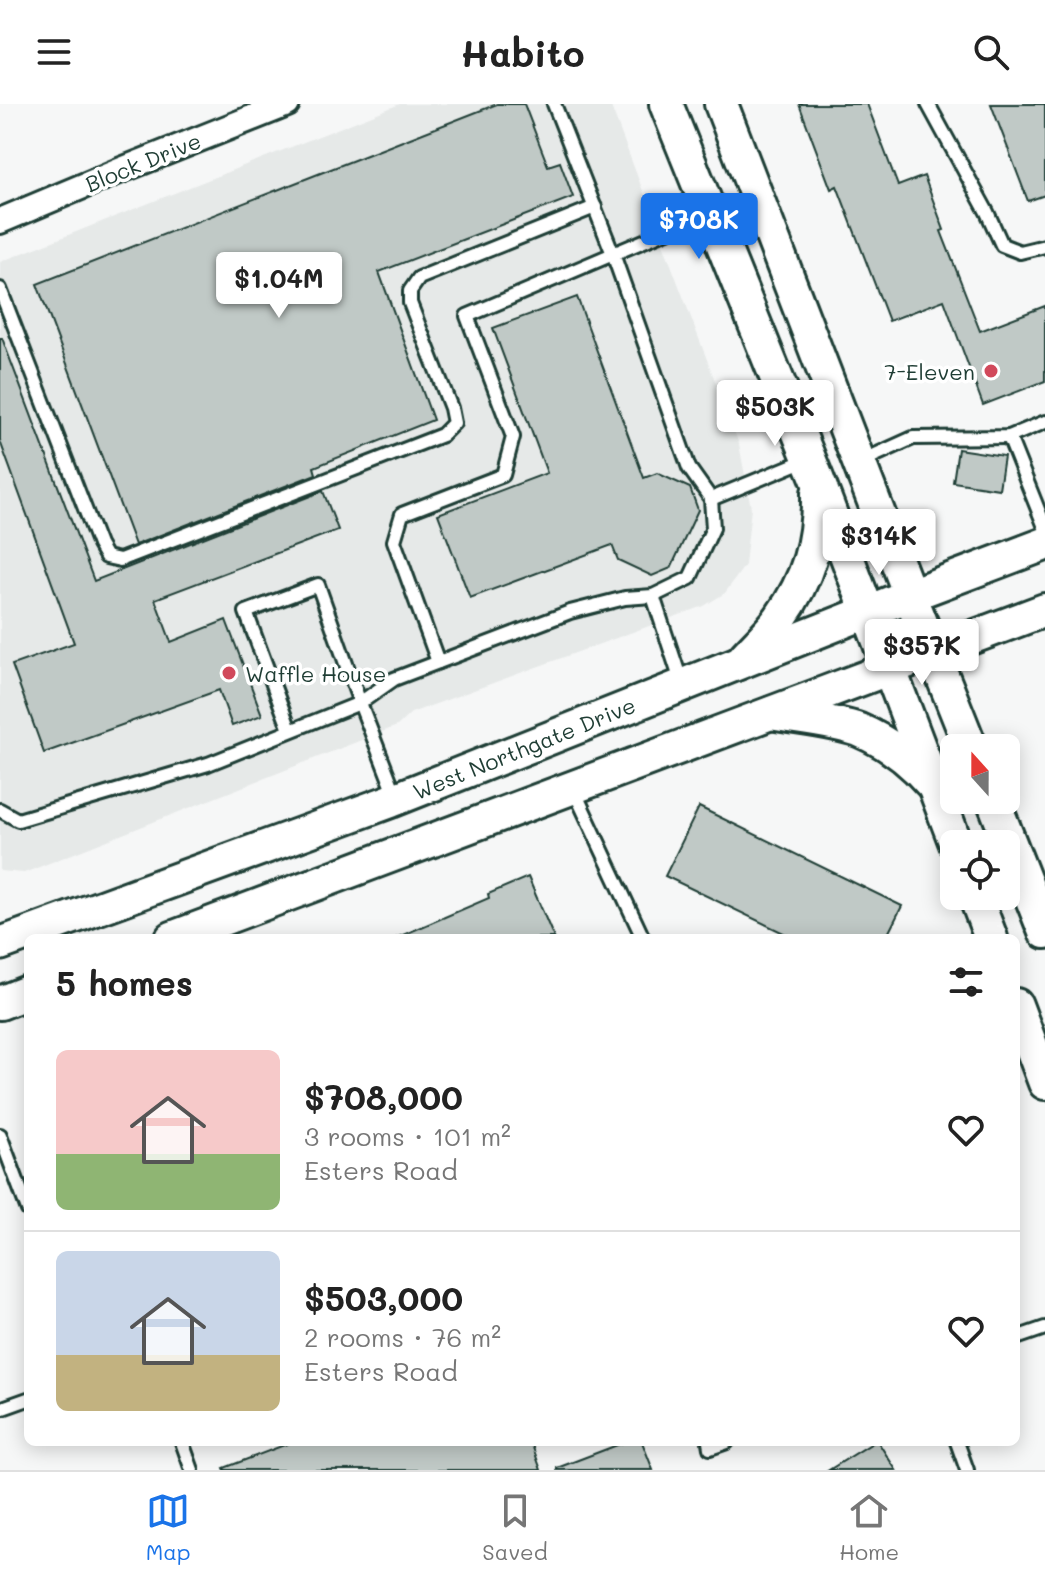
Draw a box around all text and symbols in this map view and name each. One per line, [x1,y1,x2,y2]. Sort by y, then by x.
text: Habito [461,29,584,76]
icon: menu [32,30,76,74]
icon: search [969,30,1013,74]
street label: Block Drive [81,126,205,198]
pin: $708K [643,193,755,261]
text: $708K [659,202,739,236]
pin: $1.04M [214,252,344,320]
text: $1.04M [234,261,324,295]
place label: 7-Eleven [884,357,975,386]
marker: 7-Eleven [982,362,1000,380]
pin: $503K [719,380,831,448]
text: $503K [735,389,815,423]
pin: $314K [823,509,935,577]
text: $314K [841,518,917,552]
pin: $357K [866,619,978,687]
text: $357K [883,628,961,662]
place label: Waffle House [245,659,386,688]
marker: Waffle House [220,664,238,682]
street label: West Northgate Drive [408,690,640,806]
north arrow [940,734,1020,814]
map controls [940,734,1020,910]
button: locate [940,830,1020,910]
text: 5 homes [56,960,193,1005]
icon: filters [944,960,988,1004]
text: $708,000 [304,1074,463,1119]
icon: home [120,1082,216,1178]
icon: heart [944,1108,988,1152]
text: 3 rooms · 101 m² [304,1119,511,1153]
text: Esters Road [304,1153,458,1187]
text: $503,000 [304,1275,463,1320]
icon: home [120,1283,216,1379]
icon: heart [944,1309,988,1353]
text: 2 rooms · 76 m² [304,1320,501,1354]
text: Esters Road [304,1354,458,1388]
tab: Map [146,1489,191,1566]
tab: Saved [482,1489,548,1566]
tab: Home [839,1489,899,1566]

